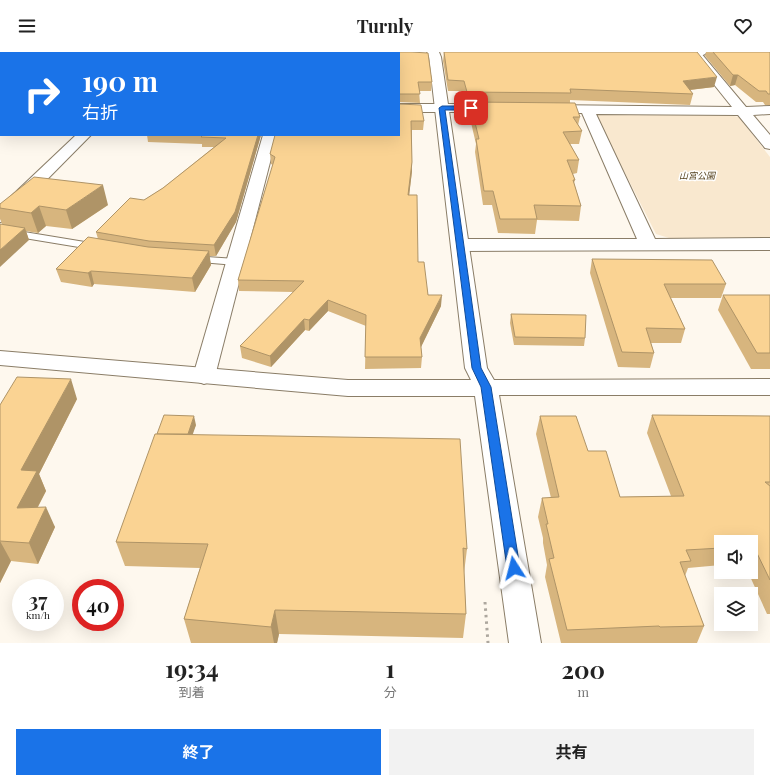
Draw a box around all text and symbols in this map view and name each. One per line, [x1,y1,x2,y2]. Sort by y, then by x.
text: Turnly [357,14,413,38]
icon: menu [16,15,38,37]
icon: heart [732,15,754,37]
text: 190 m [82,62,158,99]
icon: right [16,68,68,120]
pin [454,91,488,125]
icon: arrive [460,97,482,119]
text: 右折 [82,100,118,124]
park label: 山宮公園 [679,169,717,181]
map controls [714,535,758,631]
button: sound [714,535,758,579]
position arrow [493,547,535,589]
speed limit sign: 40 [72,579,124,631]
text: 37 [29,586,47,613]
button: layers [714,587,758,631]
text: km/h [26,608,50,622]
text: 19:34 [165,652,219,684]
text: 1 [386,652,395,684]
text: 200 [562,653,605,685]
text: 到着 [179,683,205,700]
text: 分 [384,683,397,700]
text: m [578,683,589,700]
button: 終了 [16,729,381,775]
button: 共有 [389,729,754,775]

